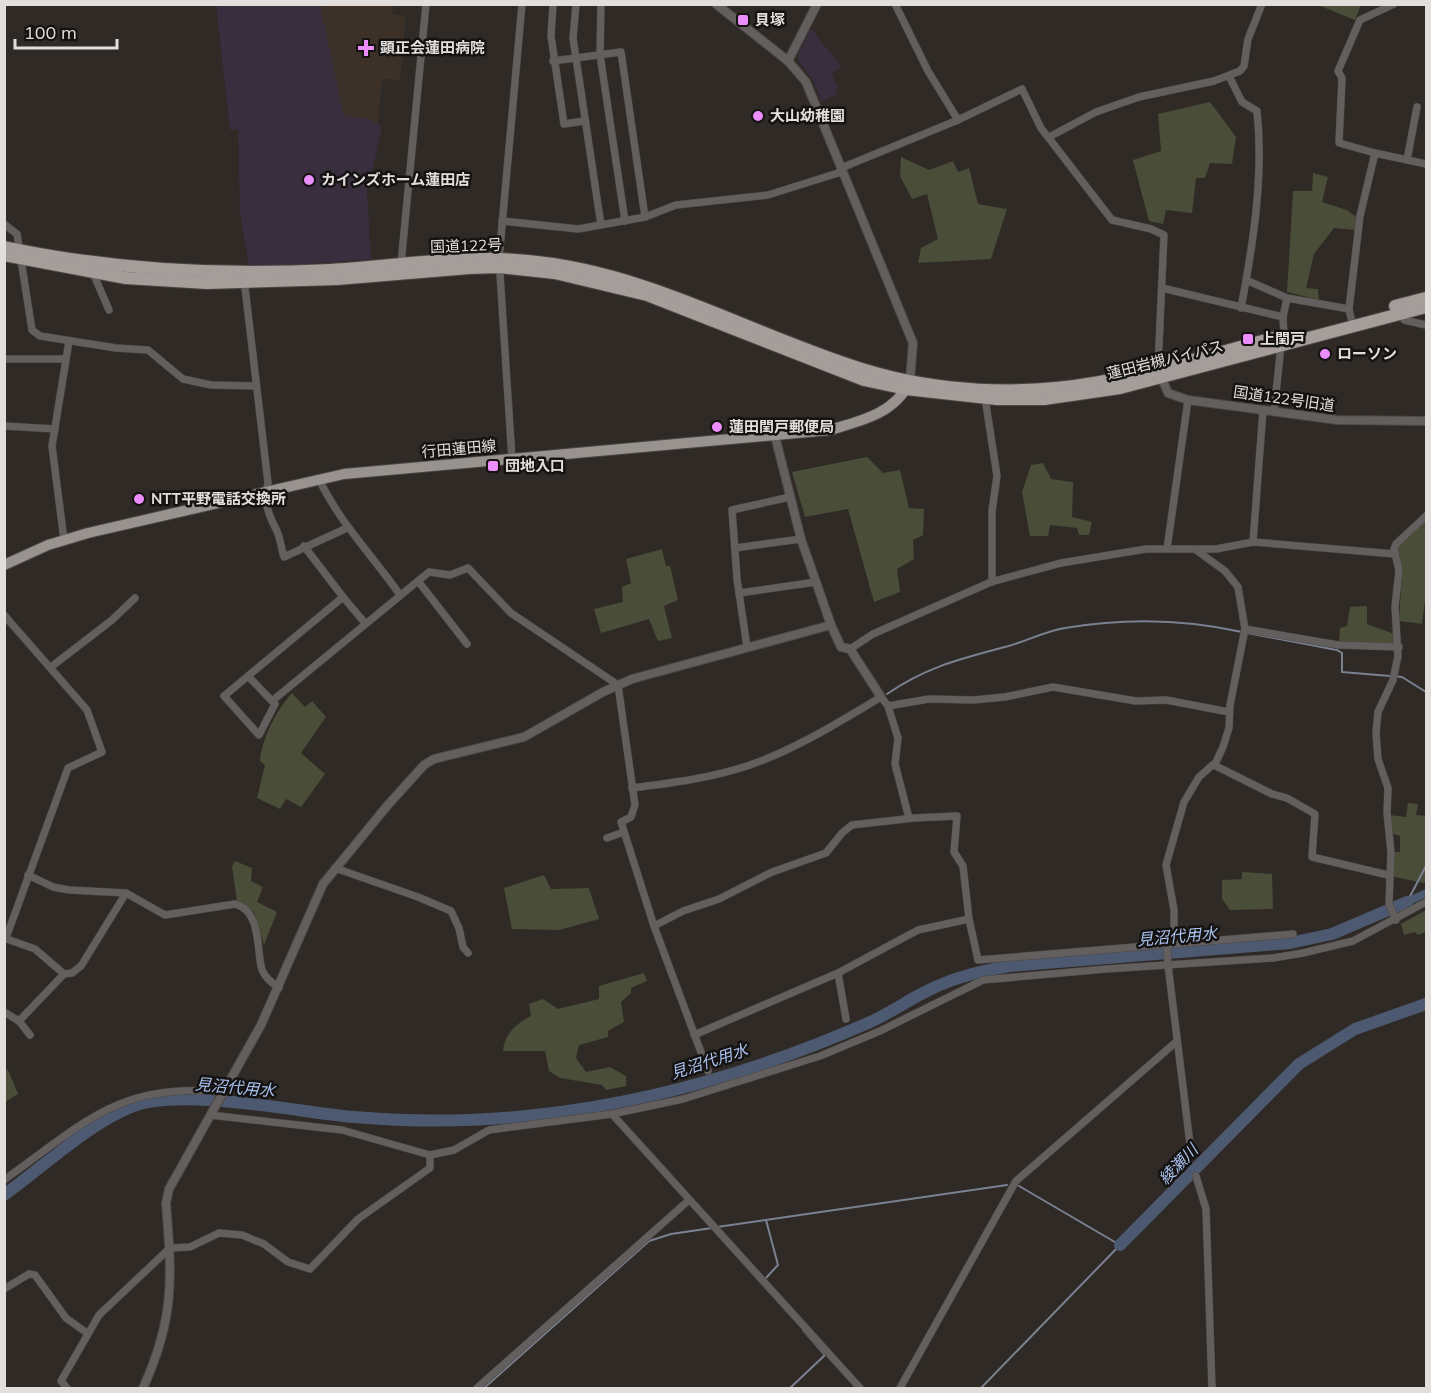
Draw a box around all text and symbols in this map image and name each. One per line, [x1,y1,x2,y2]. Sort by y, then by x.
place label: 貝塚 [755,10,785,29]
scale bar [15,12,117,50]
marker: 貝塚 [736,13,750,27]
text: 100 m [24,21,77,44]
place label: 顕正会蓮田病院 [380,38,485,57]
marker: 顕正会蓮田病院 [357,39,375,57]
place label: 大山幼稚園 [770,106,845,125]
marker: 大山幼稚園 [751,109,765,123]
place label: カインズホーム蓮田店 [321,170,470,189]
marker: カインズホーム蓮田店 [302,173,316,187]
street label: 国道122号 [430,235,502,256]
place label: 上閏戸 [1260,329,1305,348]
marker: 上閏戸 [1241,332,1255,346]
street label: 蓮田岩槻バイパス [1105,336,1225,383]
place label: ローソン [1337,344,1397,363]
marker: ローソン [1318,347,1332,361]
street label: 国道122号旧道 [1232,382,1336,415]
place label: 蓮田閏戸郵便局 [729,417,834,436]
marker: 蓮田閏戸郵便局 [710,420,724,434]
street label: 行田蓮田線 [421,436,497,461]
place label: 団地入口 [505,456,565,475]
marker: 団地入口 [486,459,500,473]
place label: NTT平野電話交換所 [151,489,286,508]
marker: NTT平野電話交換所 [132,492,146,506]
water label: 見沼代用水 [1136,922,1220,949]
water label: 見沼代用水 [668,1039,752,1083]
water label: 見沼代用水 [194,1074,278,1101]
water label: 綾瀬川 [1154,1138,1203,1188]

